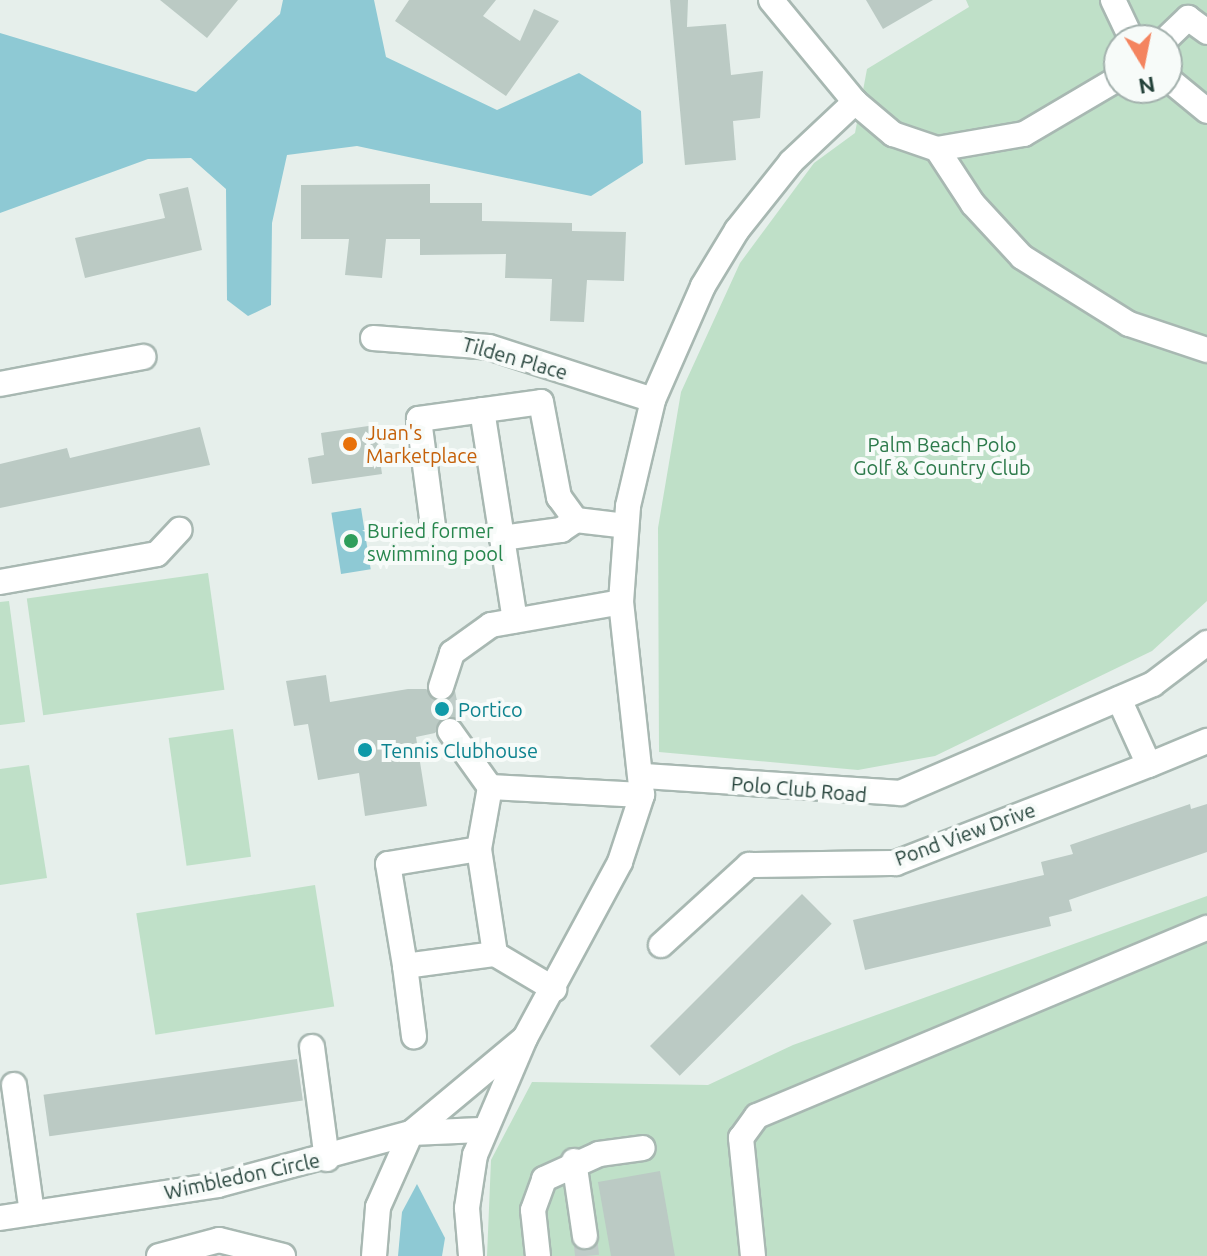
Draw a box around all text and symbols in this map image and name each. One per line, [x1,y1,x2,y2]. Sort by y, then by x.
north arrow [1103,24,1183,104]
text: N [1137,72,1157,100]
street label: Tilden Place [460,332,570,384]
place label: Juan's Marketplace [366,420,477,467]
park label: Palm Beach Polo Golf & Country Club [853,433,1031,480]
marker: Juan's Marketplace [341,435,359,453]
place label: Buried former swimming pool [367,518,503,565]
marker: Buried former swimming pool [342,532,360,550]
place label: Portico [458,697,523,721]
marker: Portico [433,700,451,718]
place label: Tennis Clubhouse [381,738,538,762]
marker: Tennis Clubhouse [356,741,374,759]
street label: Polo Club Road [730,771,868,807]
street label: Pond View Drive [891,797,1039,871]
street label: Wimbledon Circle [162,1148,322,1204]

